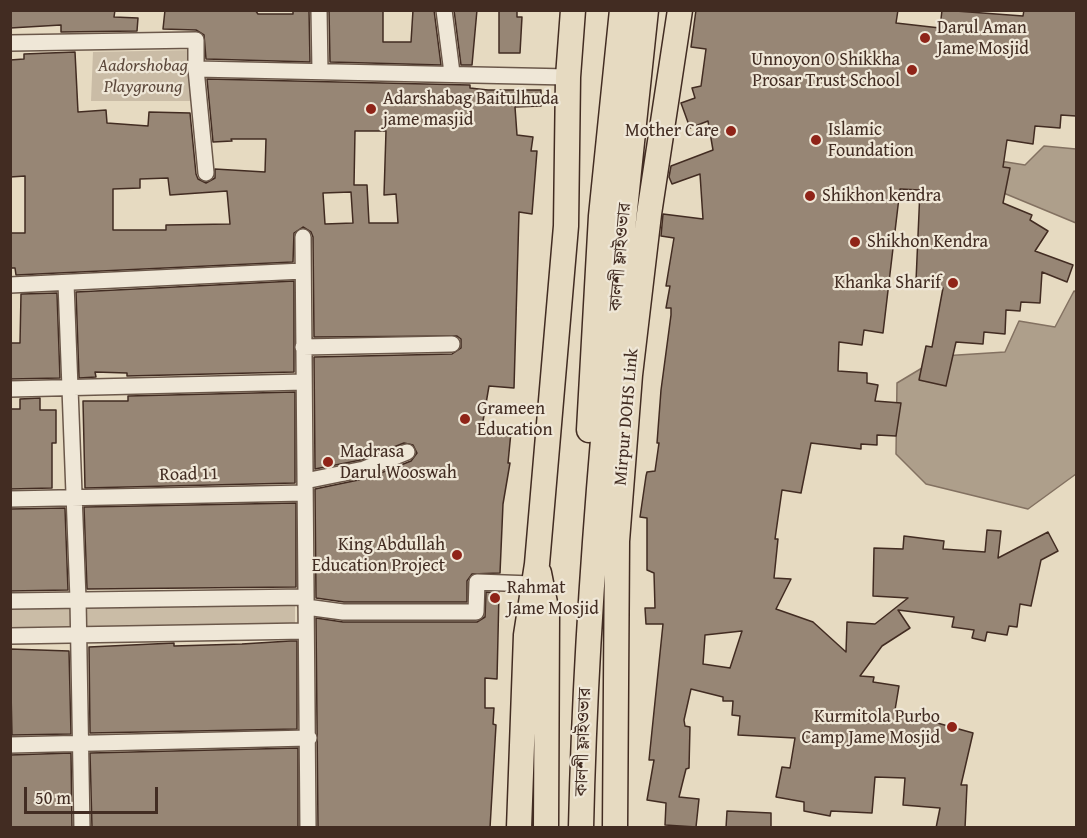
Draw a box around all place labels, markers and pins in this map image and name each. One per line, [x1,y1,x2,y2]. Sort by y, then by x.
place label: Darul Aman Jame Mosjid [937,17,1029,60]
marker: Darul Aman Jame Mosjid [918,31,932,45]
place label: Unnoyon O Shikkha Prosar Trust School [751,49,900,92]
marker: Unnoyon O Shikkha Prosar Trust School [905,63,919,77]
place label: Adarshabag Baitulhuda jame masjid [383,88,559,130]
marker: Adarshabag Baitulhuda jame masjid [364,102,378,116]
place label: Islamic Foundation [828,119,914,162]
place label: Mother Care [625,120,719,142]
marker: Mother Care [724,124,738,138]
marker: Islamic Foundation [809,133,823,147]
place label: Shikhon kendra [822,185,941,207]
marker: Shikhon kendra [803,189,817,203]
place label: Shikhon Kendra [867,231,988,253]
marker: Shikhon Kendra [848,235,862,249]
place label: Khanka Sharif [834,272,941,294]
marker: Khanka Sharif [946,276,960,290]
place label: Grameen Education [477,398,553,440]
marker: Grameen Education [458,412,472,426]
place label: Madrasa Darul Wooswah [340,441,457,484]
marker: Madrasa Darul Wooswah [321,455,335,469]
place label: King Abdullah Education Project [312,534,445,576]
marker: King Abdullah Education Project [450,548,464,562]
place label: Rahmat Jame Mosjid [507,577,599,620]
marker: Rahmat Jame Mosjid [488,591,502,605]
place label: Kurmitola Purbo Camp Jame Mosjid [801,706,940,748]
marker: Kurmitola Purbo Camp Jame Mosjid [945,720,959,734]

